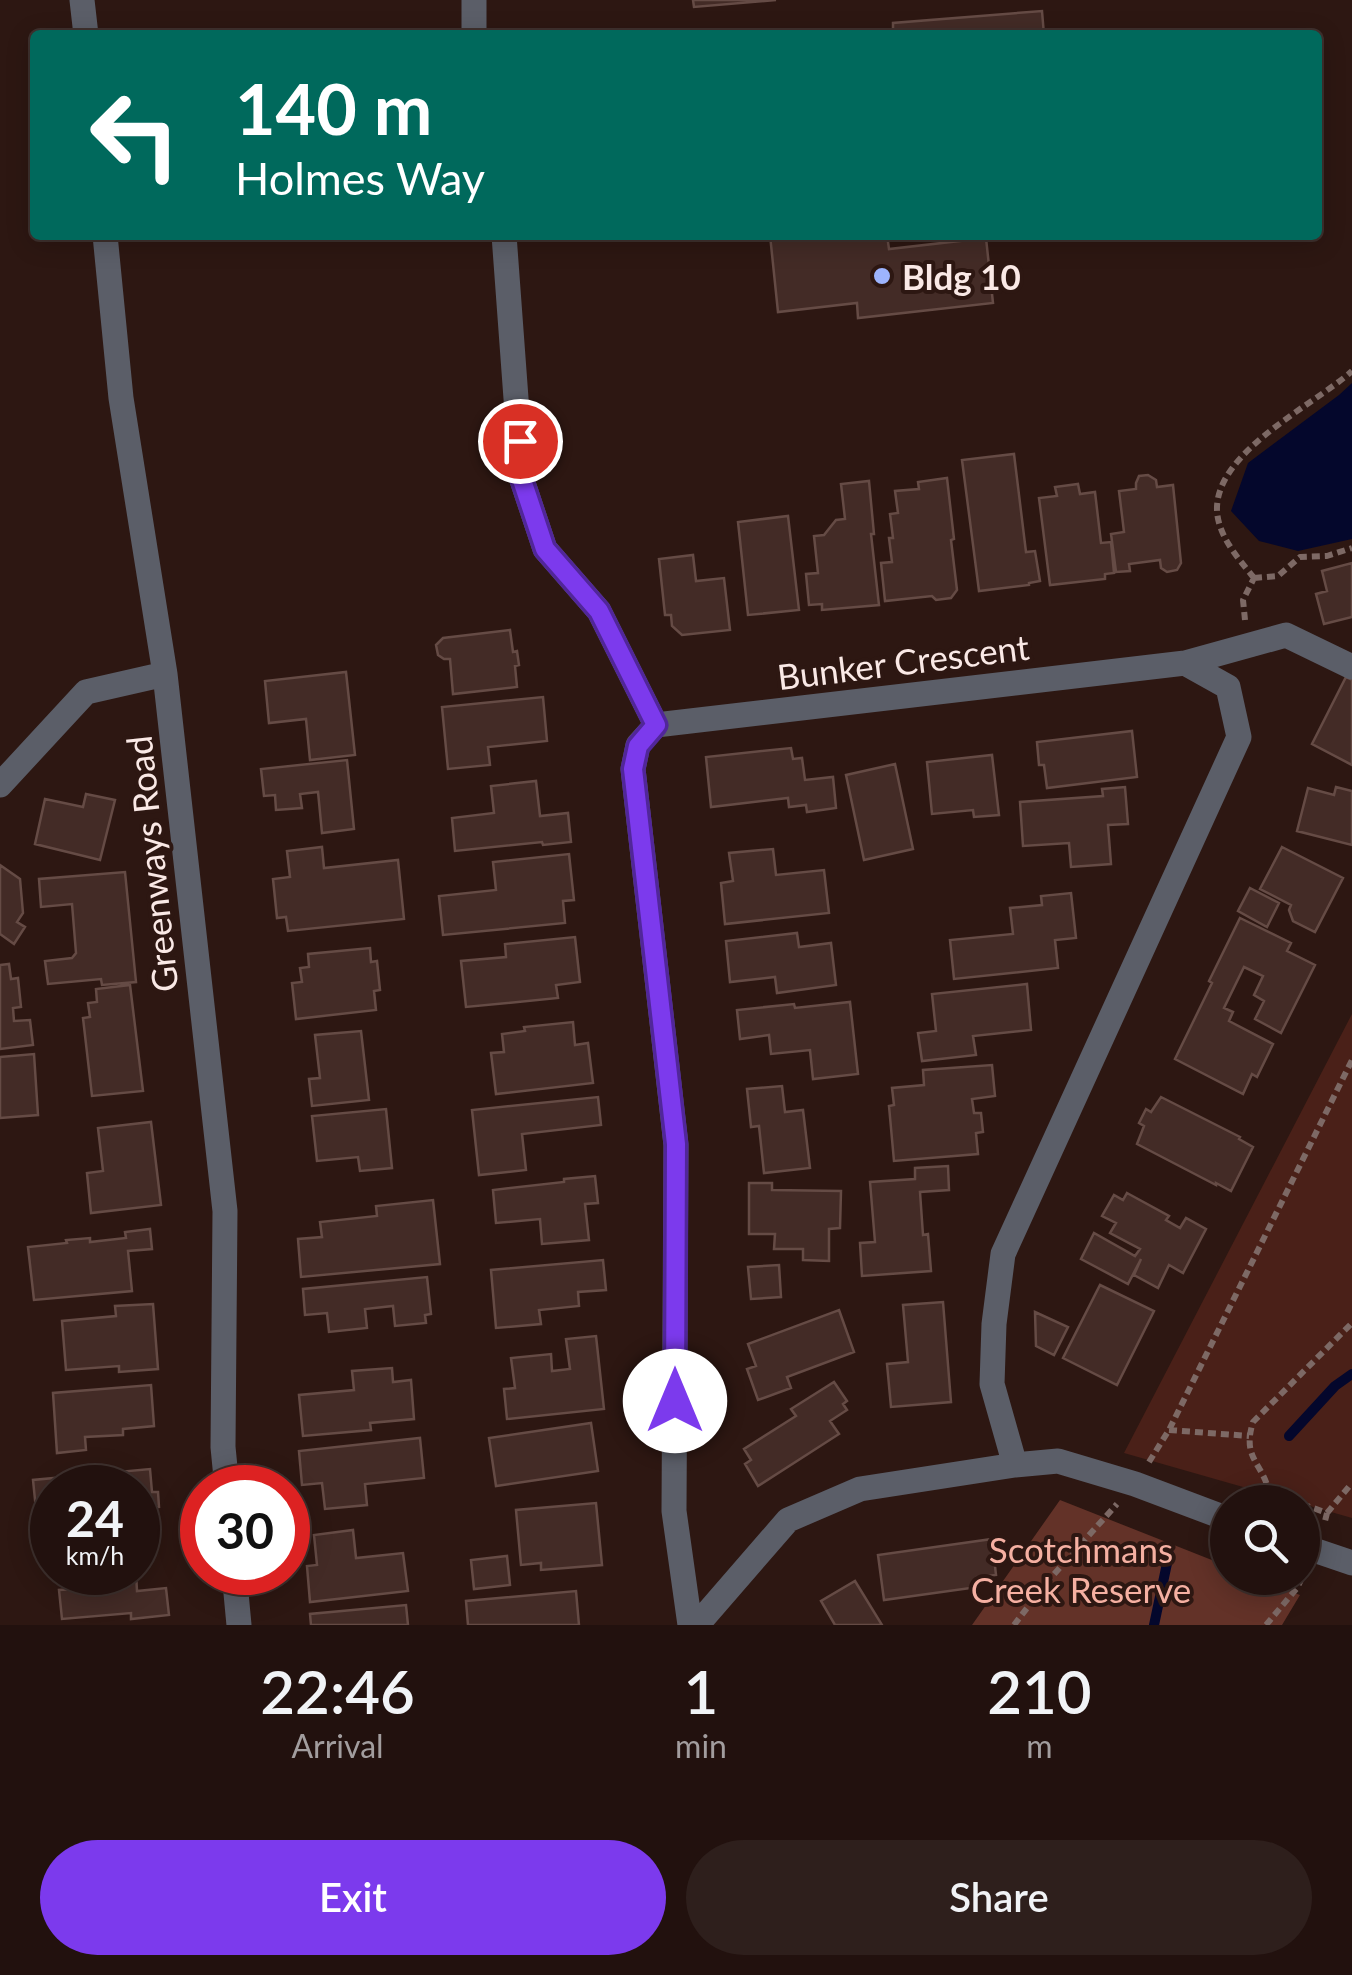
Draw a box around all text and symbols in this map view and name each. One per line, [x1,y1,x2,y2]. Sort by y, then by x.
text: 140 m [235,66,432,150]
icon: left [70,70,200,200]
text: Holmes Way [235,151,485,205]
place label: Bldg 10 [902,255,1021,297]
marker: Bldg 10 [871,265,893,287]
pin [478,399,563,484]
icon: arrive [493,414,548,469]
street label: Bunker Crescent [775,625,1032,697]
street label: Greenways Road [117,734,185,994]
position arrow [623,1349,727,1453]
speed limit sign: 30 [180,1465,310,1595]
map controls [1210,1485,1320,1595]
button: search [1210,1485,1320,1595]
text: 24 [66,1488,124,1548]
park label: Scotchmans Creek Reserve [971,1528,1191,1610]
text: km/h [66,1540,124,1570]
text: 22:46 [260,1655,415,1727]
text: 1 [684,1655,718,1727]
text: 210 [987,1655,1092,1727]
text: Arrival [291,1726,384,1765]
text: min [675,1726,727,1765]
text: m [1026,1726,1053,1765]
button: Exit [40,1840,666,1955]
button: Share [686,1840,1312,1955]

